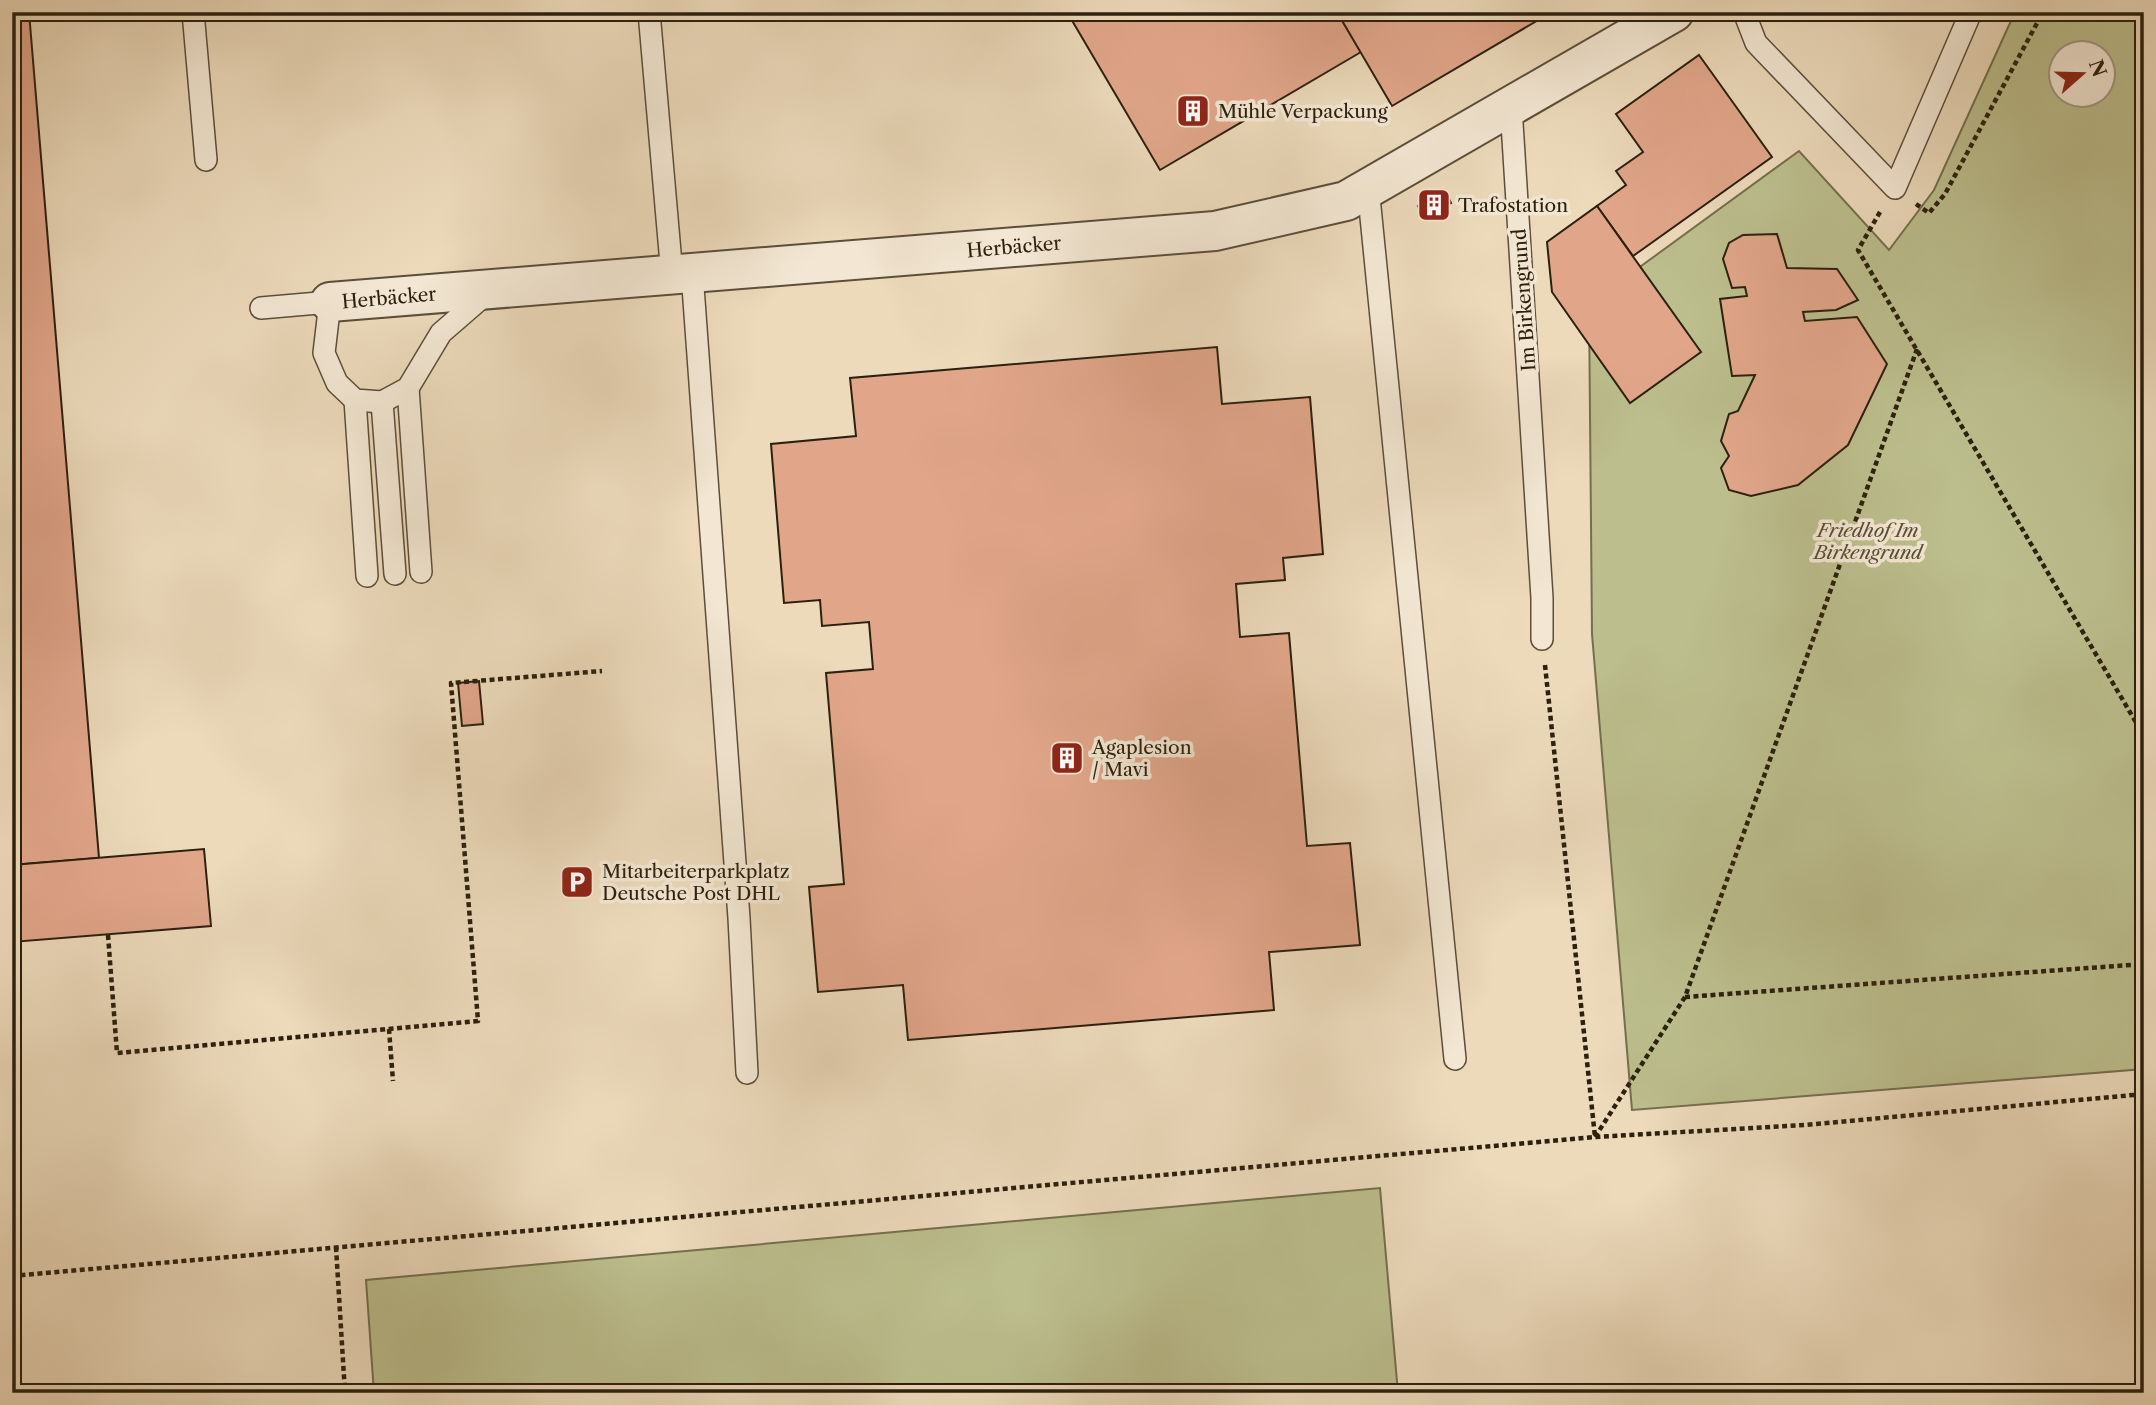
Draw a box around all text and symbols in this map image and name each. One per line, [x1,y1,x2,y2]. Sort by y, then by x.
north arrow [2048,38,2118,108]
text: N [2084,57,2111,80]
building icon: Mühle Verpackung [1174,92,1212,130]
place label: Mühle Verpackung [1218,100,1389,123]
building icon: Trafostation [1415,186,1453,224]
place label: Trafostation [1458,194,1568,217]
street label: Im Birkengrund [1508,228,1540,372]
street label: Herbäcker [966,231,1062,263]
street label: Herbäcker [341,282,437,314]
park label: Friedhof Im Birkengrund [1812,519,1924,564]
place label: Agaplesion / Mavi [1091,736,1192,781]
building icon: Agaplesion / Mavi [1048,739,1086,777]
place label: Mitarbeiterparkplatz Deutsche Post DHL [602,860,790,905]
parking icon: Mitarbeiterparkplatz Deutsche Post DHL [558,863,596,901]

